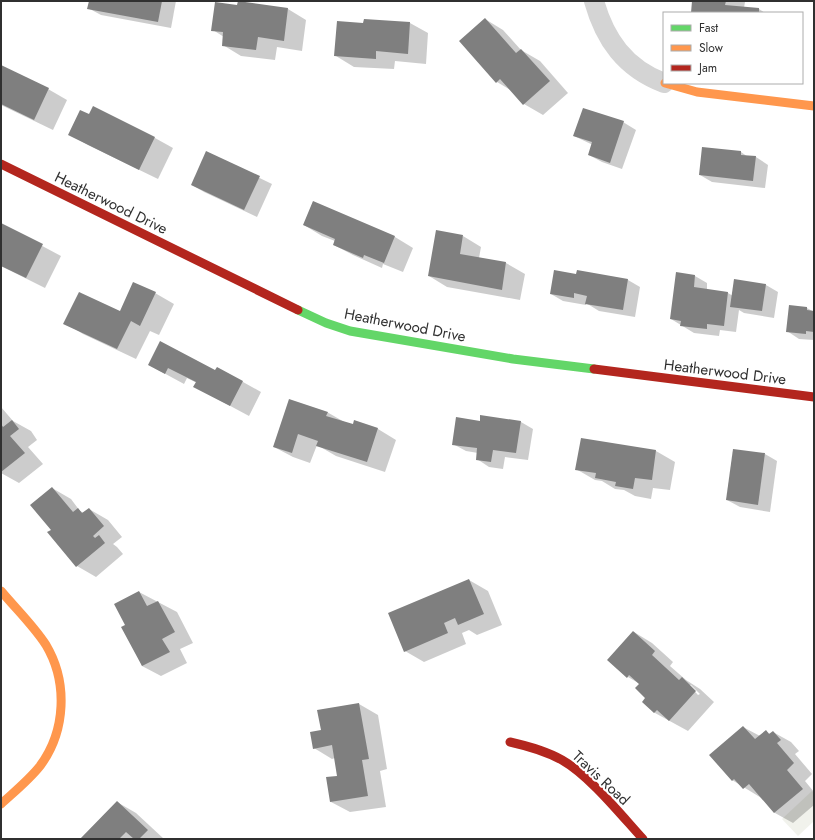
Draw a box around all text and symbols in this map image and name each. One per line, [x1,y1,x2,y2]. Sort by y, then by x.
legend [663,12,803,84]
text: Fast [699,19,718,37]
text: Slow [699,39,724,57]
text: Jam [697,59,717,77]
street label: Heatherwood Drive [51,166,171,240]
street label: Heatherwood Drive [342,302,468,348]
street label: Heatherwood Drive [663,354,788,390]
street label: Travis Road [567,746,635,810]

